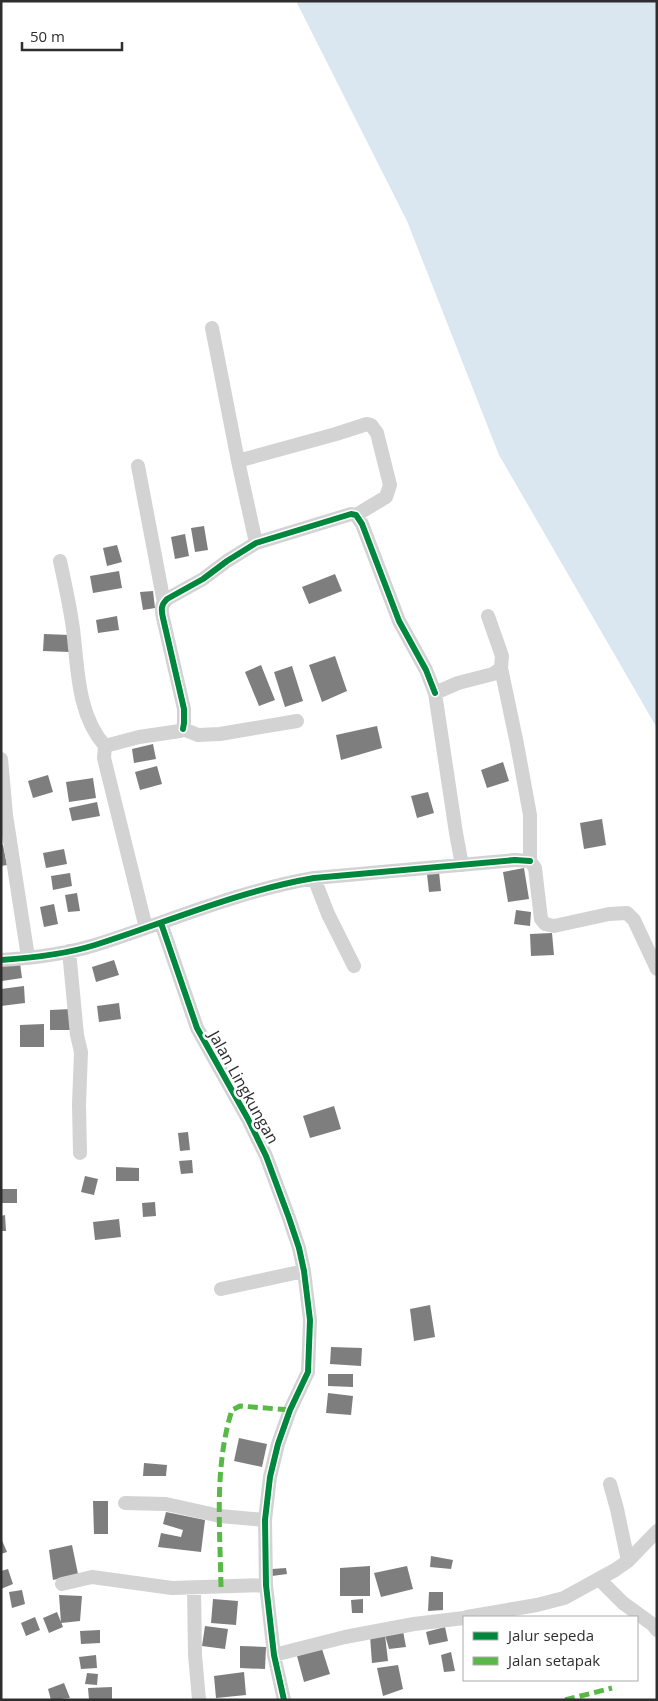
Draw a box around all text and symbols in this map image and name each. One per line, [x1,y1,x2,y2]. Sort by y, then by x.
scale bar [22,20,122,52]
text: 50 m [30,26,65,46]
street label: Jalan Lingkungan [203,1025,284,1148]
legend [463,1616,638,1681]
text: Jalur sepeda [506,1625,594,1645]
text: Jalan setapak [506,1650,600,1670]

